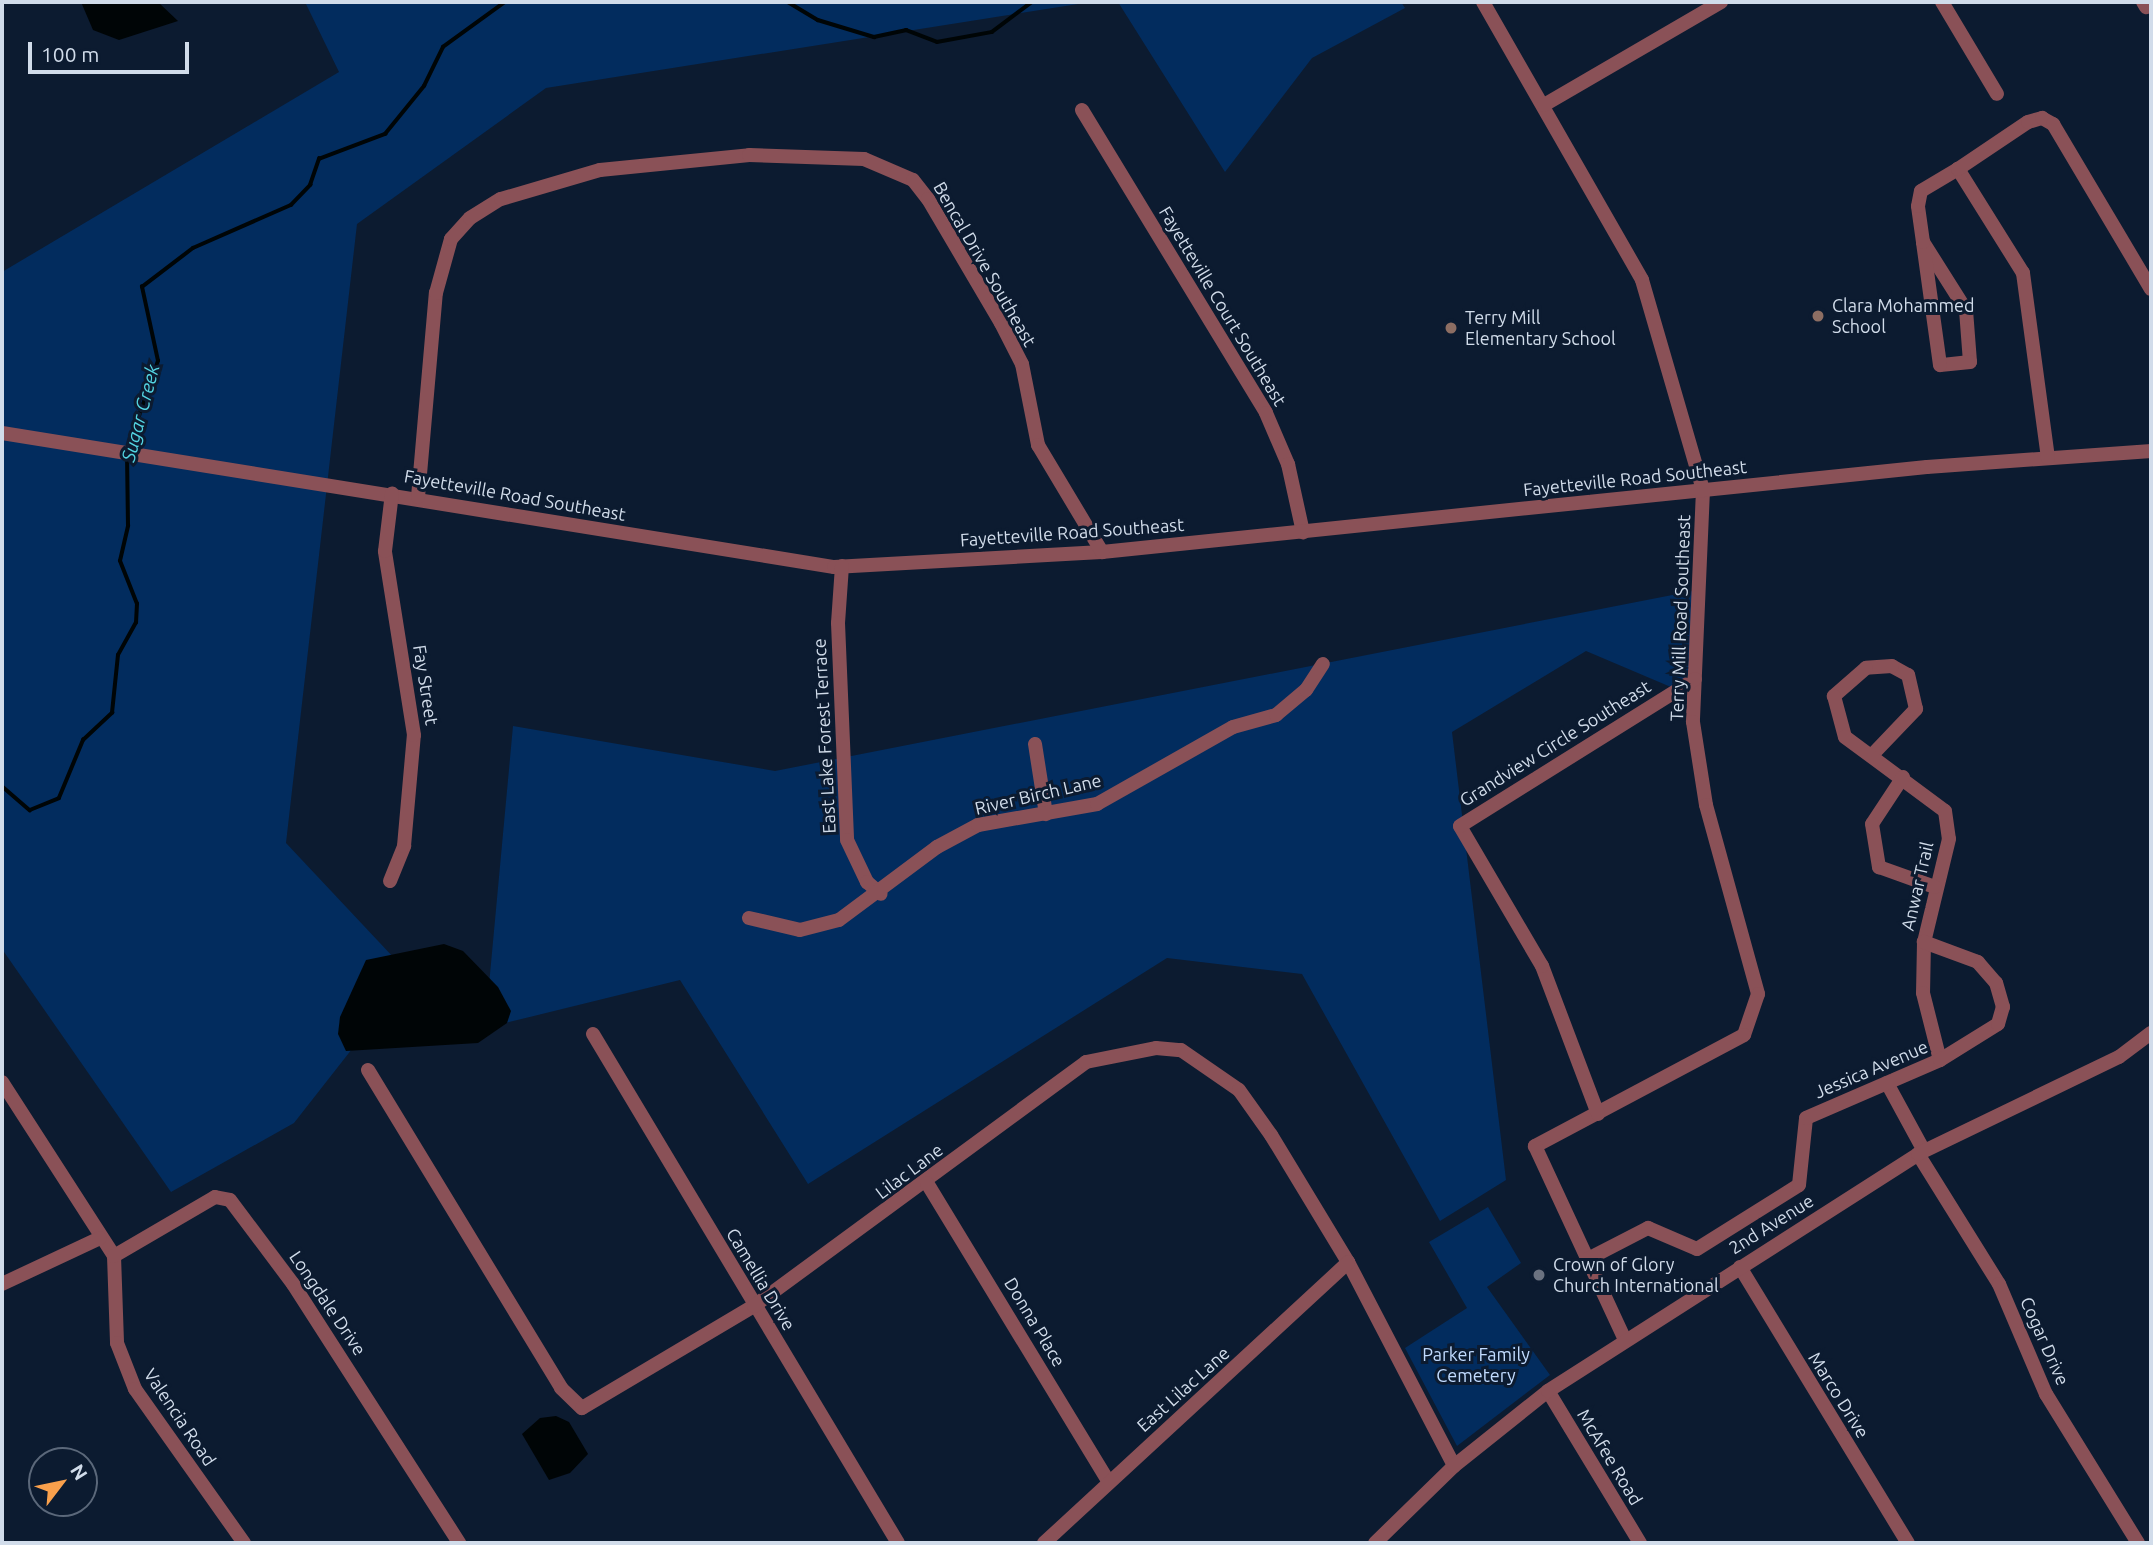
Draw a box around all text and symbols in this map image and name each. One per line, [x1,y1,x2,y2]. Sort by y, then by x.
scale bar [32,28,192,72]
text: 100 m [41,42,99,66]
street label: Bencal Drive Southeast [929,178,1041,350]
street label: Fayetteville Court Southeast [1155,202,1291,410]
place label: Clara Mohammed School [1832,295,1974,338]
place label: Terry Mill Elementary School [1465,307,1616,350]
marker: Clara Mohammed School [1810,308,1826,324]
marker: Terry Mill Elementary School [1443,320,1459,336]
water label: Sugar Creek [117,362,165,464]
street label: Fayetteville Road Southeast [1522,456,1748,500]
street label: Fayetteville Road Southeast [403,465,627,525]
street label: Fayetteville Road Southeast [959,513,1185,551]
street label: Terry Mill Road Southeast [1666,514,1694,722]
street label: East Lake Forest Terrace [808,638,840,834]
street label: Fay Street [409,643,443,727]
street label: Grandview Circle Southeast [1456,675,1654,811]
street label: River Birch Lane [973,769,1103,819]
street label: Anwar Trail [1896,839,1938,933]
street label: Jessica Avenue [1811,1035,1931,1103]
street label: Lilac Lane [871,1139,947,1203]
street label: 2nd Avenue [1725,1189,1817,1259]
street label: Camellia Drive [722,1224,800,1334]
street label: Longdale Drive [285,1247,371,1359]
place label: Crown of Glory Church International [1553,1254,1719,1296]
marker: Crown of Glory Church International [1531,1267,1547,1283]
street label: Donna Place [1000,1273,1070,1371]
street label: Cogar Drive [2016,1293,2074,1389]
street label: East Lilac Lane [1132,1342,1234,1436]
park label: Parker Family Cemetery [1422,1344,1530,1386]
street label: Marco Drive [1804,1348,1874,1442]
street label: Valencia Road [139,1364,221,1470]
street label: McAfee Road [1573,1405,1647,1509]
north arrow [28,1447,98,1517]
text: N [66,1460,92,1484]

